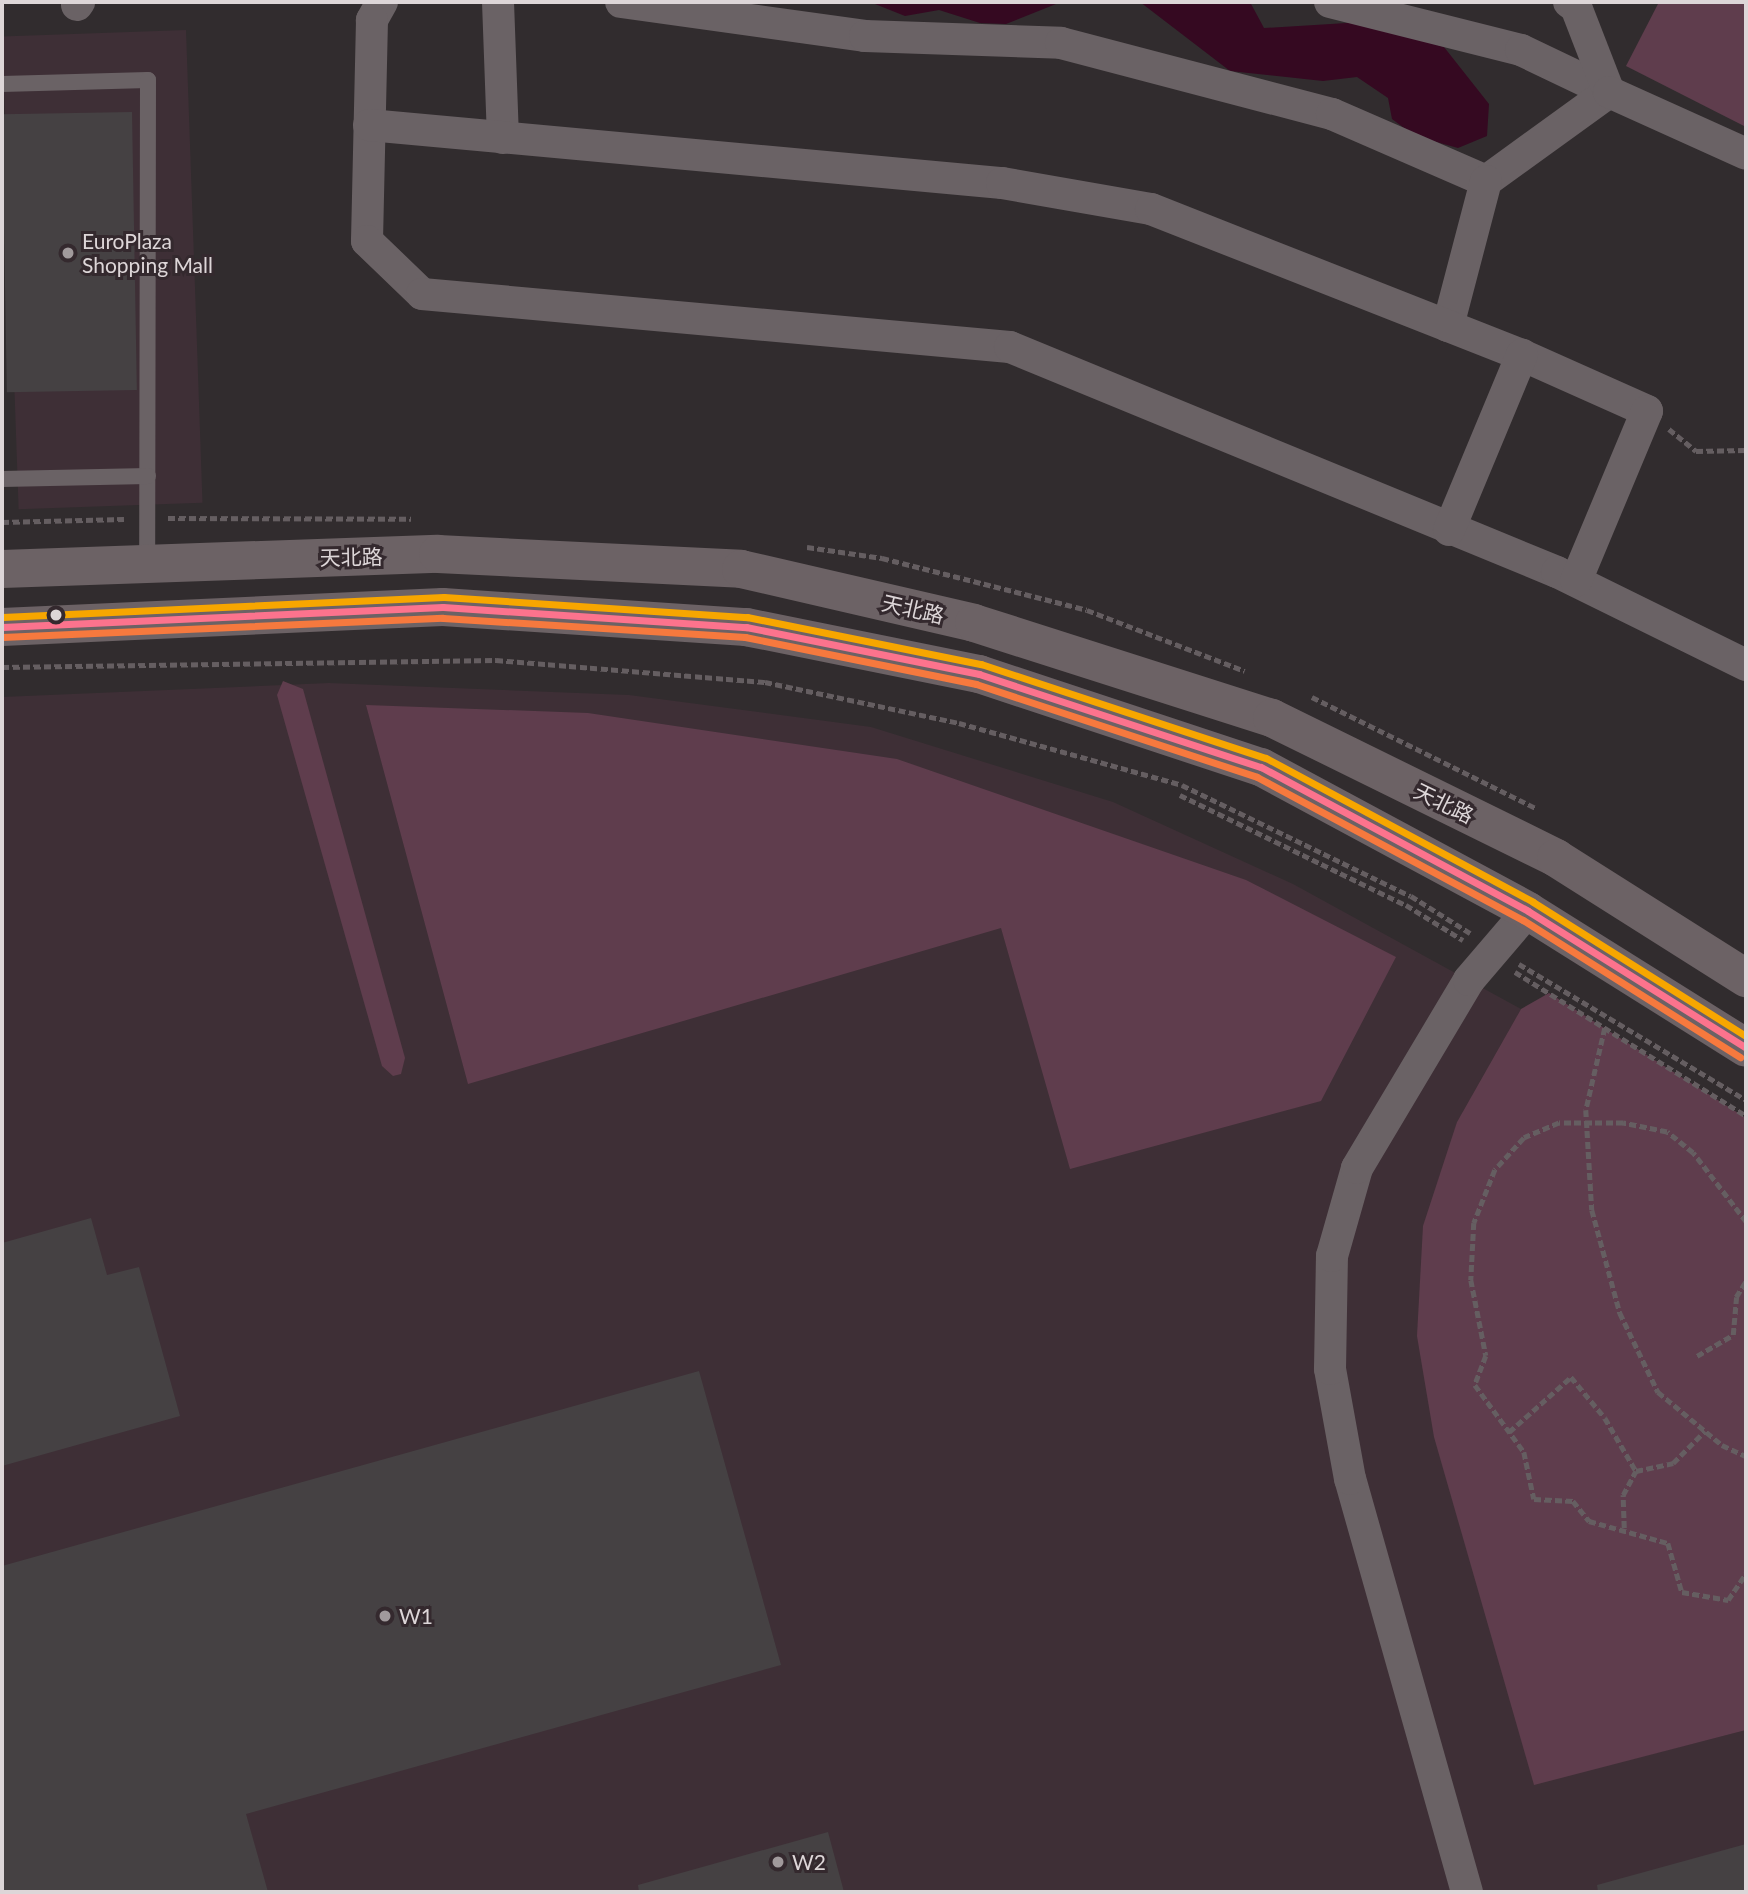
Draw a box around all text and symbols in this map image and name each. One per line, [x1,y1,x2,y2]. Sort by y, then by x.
place label: EuroPlaza Shopping Mall [82,228,213,278]
marker: EuroPlaza Shopping Mall [60,245,76,261]
street label: 天北路 [319,544,383,570]
street label: 天北路 [879,590,947,628]
unlabelled marker [49,608,63,622]
street label: 天北路 [1410,778,1478,828]
place label: W1 [399,1603,433,1629]
marker: W1 [377,1608,393,1624]
place label: W2 [792,1849,826,1875]
marker: W2 [770,1854,786,1870]

